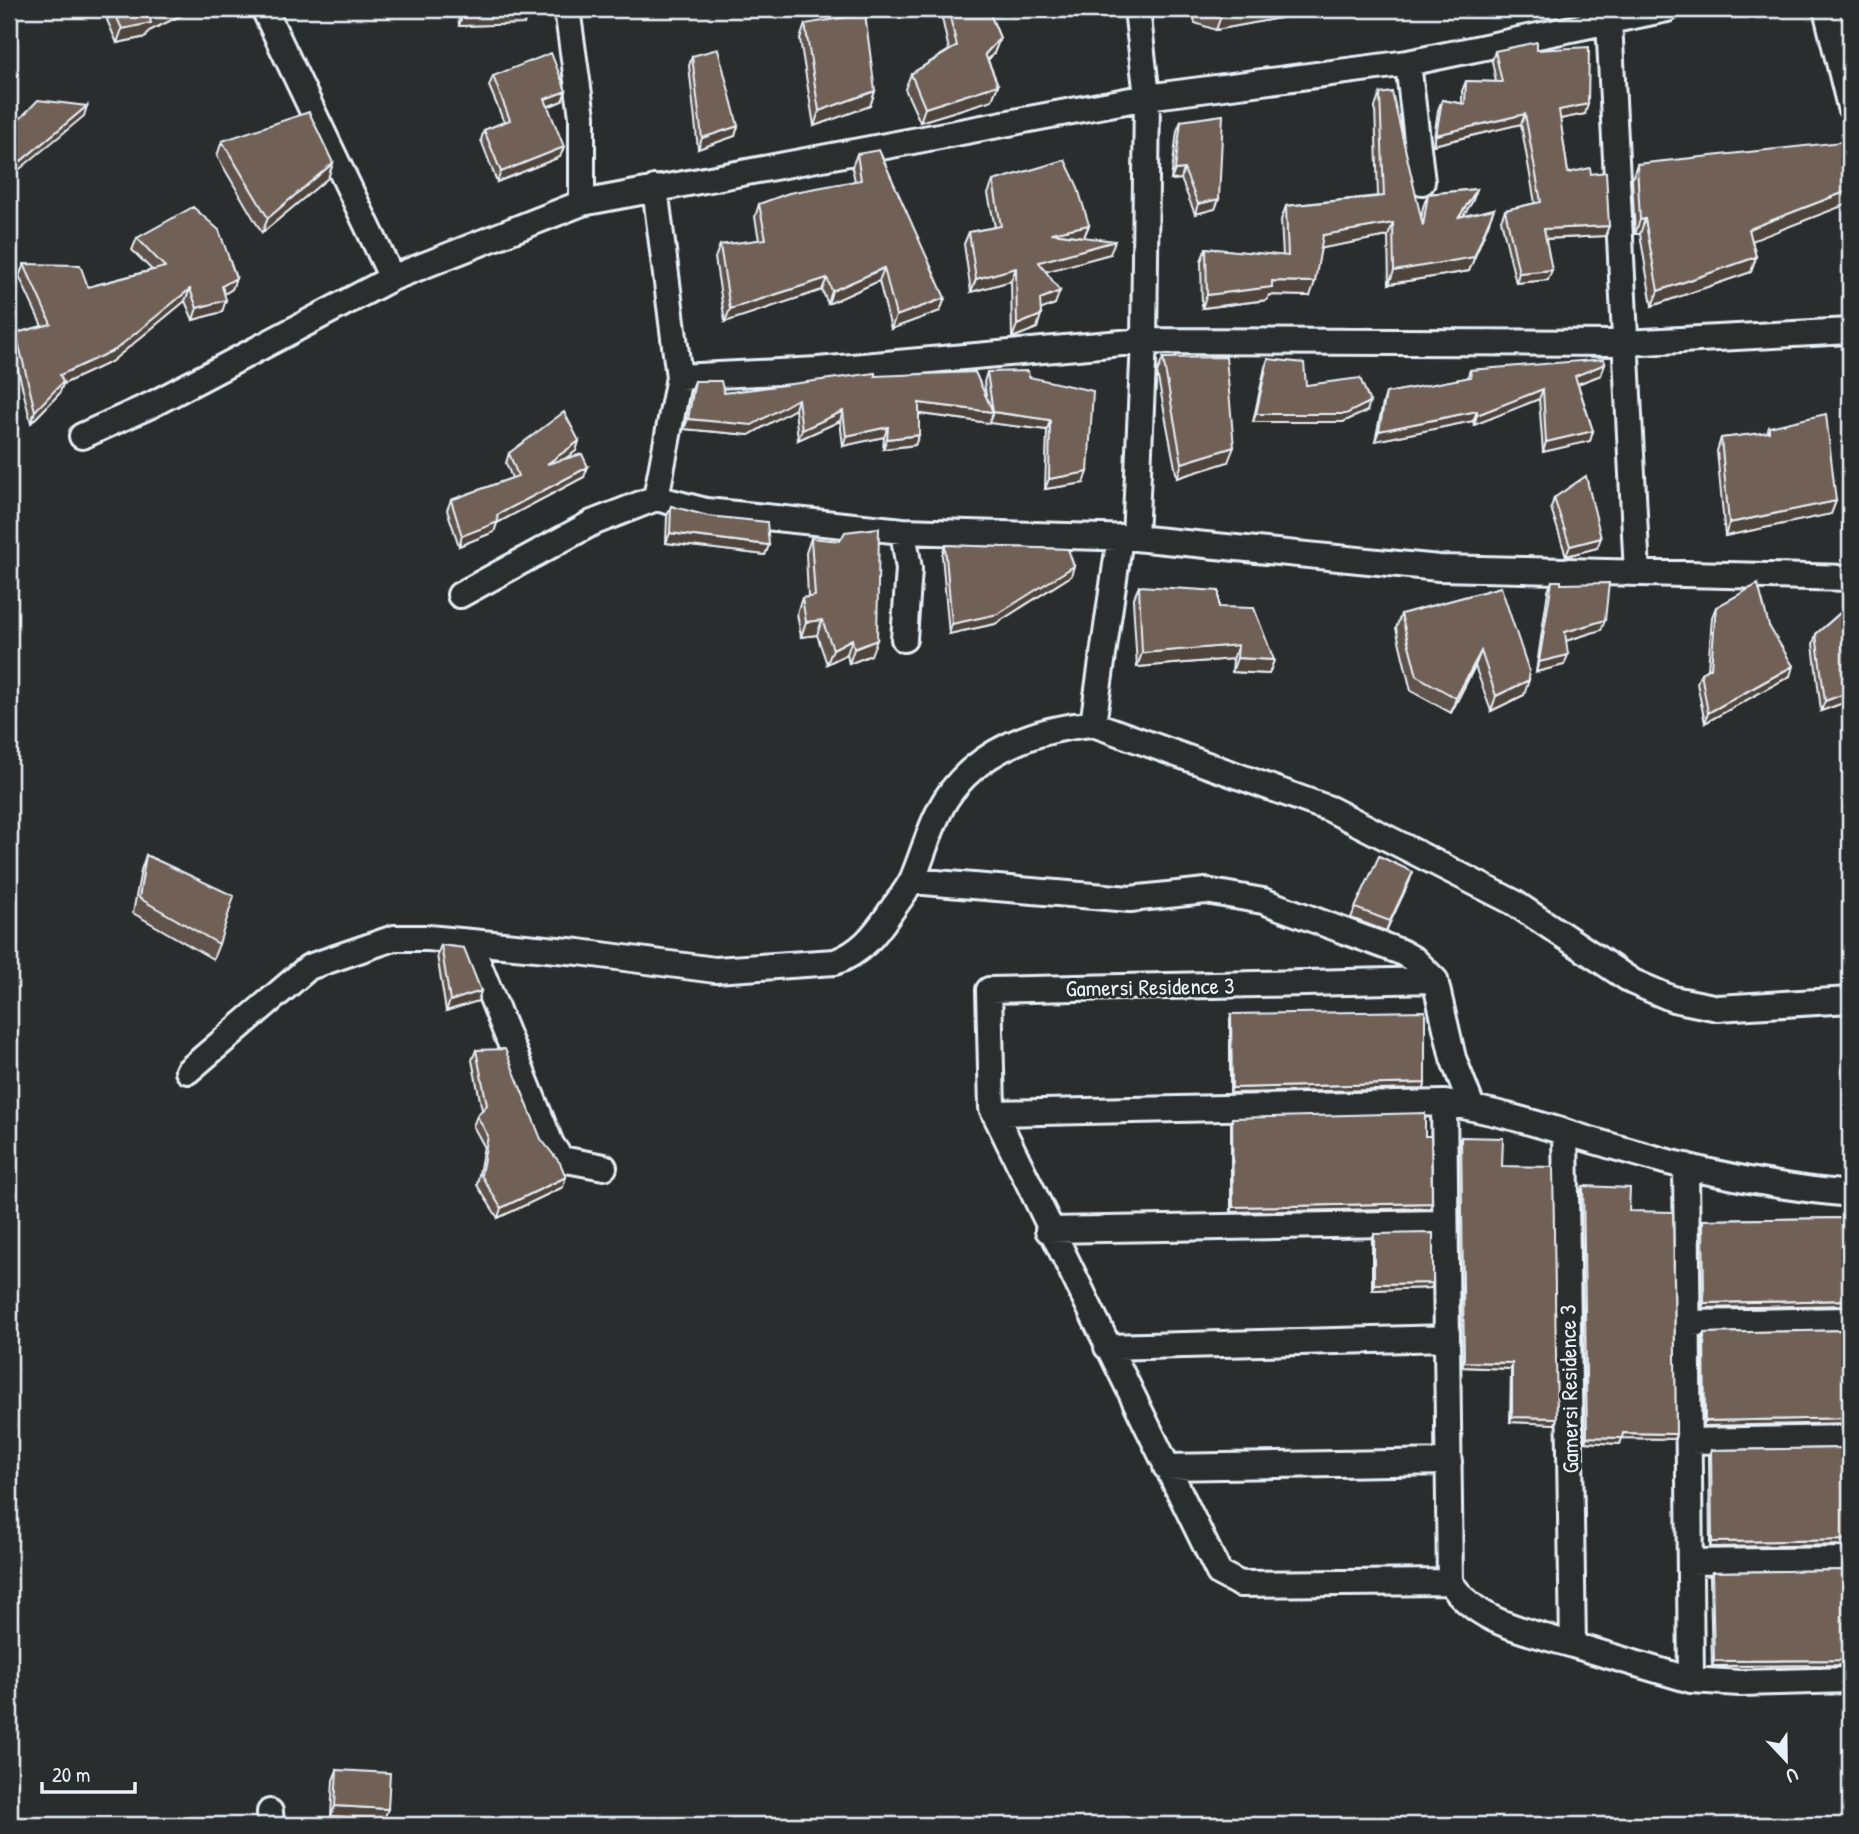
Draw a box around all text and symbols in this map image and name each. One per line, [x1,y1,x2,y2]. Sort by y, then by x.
street label: Gamersi Residence 3 [1065,970,1235,1003]
street label: Gamersi Residence 3 [1552,1304,1585,1474]
north arrow [1750,1726,1820,1796]
scale bar [42,1750,135,1794]
text: 20 m [52,1760,90,1789]
text: U [1782,1762,1802,1790]

